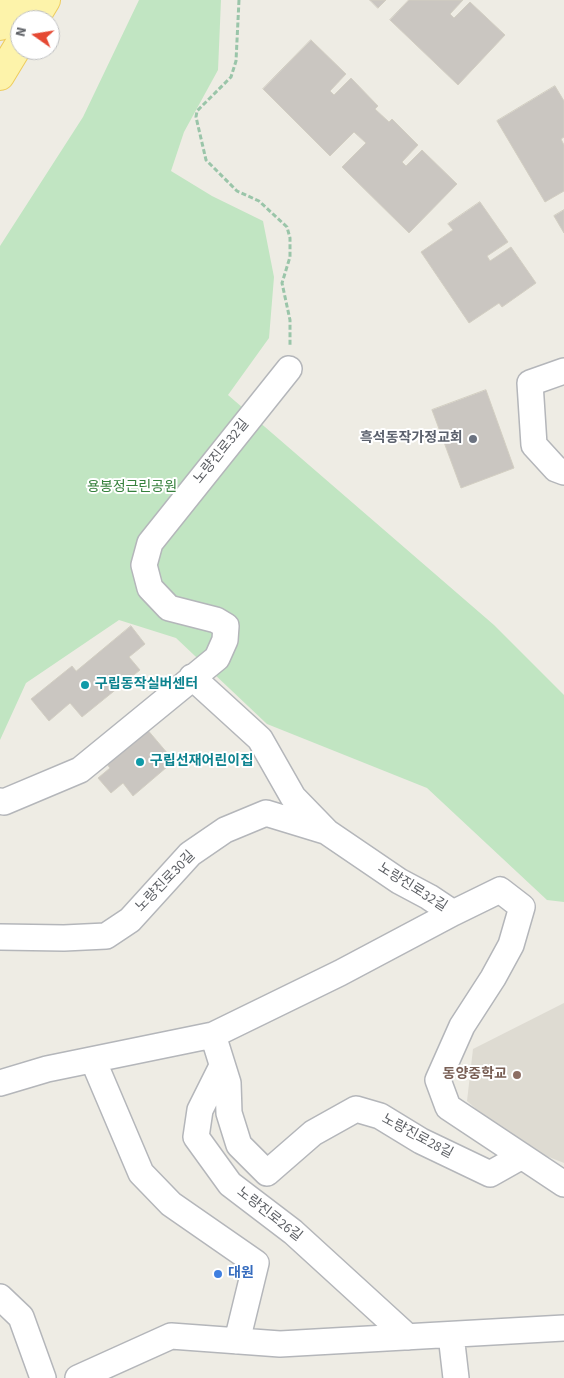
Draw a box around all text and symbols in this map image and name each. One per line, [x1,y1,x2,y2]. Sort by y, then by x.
north arrow [10,10,60,60]
text: N [11,25,32,39]
street label: 노량진로32길 [191,416,253,488]
place label: 흑석동작가정교회 [360,431,463,447]
marker: 흑석동작가정교회 [467,433,479,445]
park label: 용봉정근린공원 [87,480,177,496]
place label: 구립동작실버센터 [95,677,198,693]
marker: 구립동작실버센터 [79,679,91,691]
place label: 구립선재어린이집 [150,754,253,770]
marker: 구립선재어린이집 [134,756,146,768]
street label: 노량진로30길 [133,848,199,916]
street label: 노량진로32길 [374,860,450,916]
place label: 동양중학교 [443,1067,507,1083]
marker: 동양중학교 [511,1069,523,1081]
street label: 노량진로28길 [378,1111,456,1163]
street label: 노량진로26길 [233,1184,305,1246]
place label: 대원 [228,1266,254,1282]
marker: 대원 [212,1268,224,1280]

